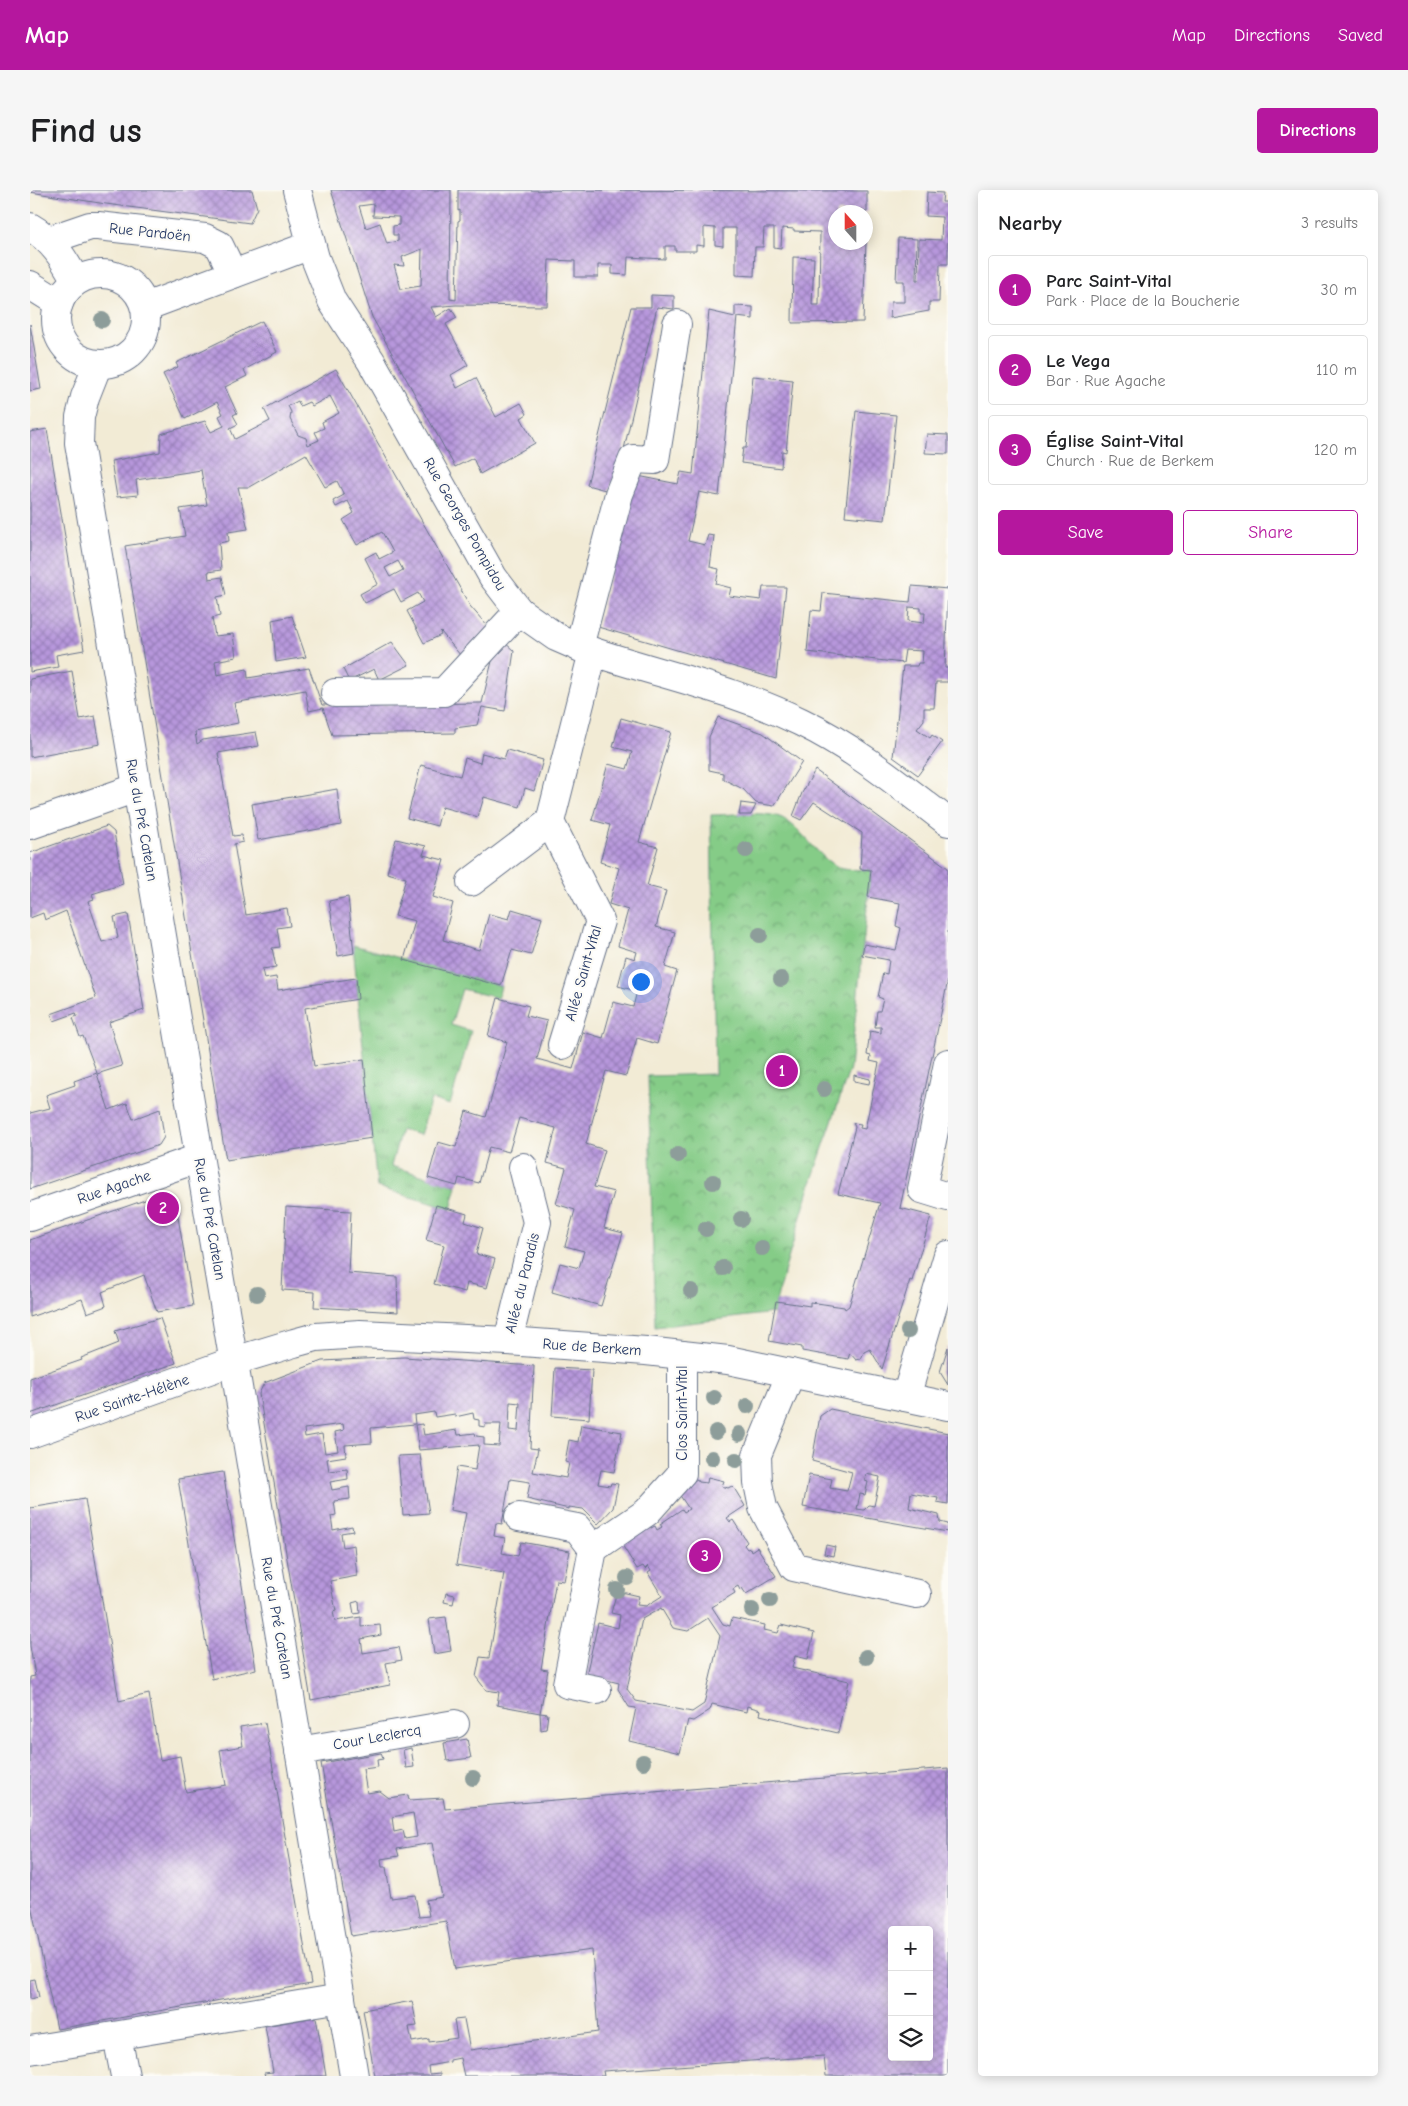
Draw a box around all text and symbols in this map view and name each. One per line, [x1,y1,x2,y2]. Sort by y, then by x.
text: Map [25,21,69,49]
text: Map [1172,25,1206,46]
text: Directions [1234,25,1310,46]
text: Saved [1338,25,1383,46]
button: Directions [1257,108,1378,153]
text: Find us [30,110,142,151]
north arrow [828,205,873,250]
text: Nearby [998,211,1062,235]
text: 3 results [1301,214,1358,232]
street label: Rue Pardoën [108,219,192,245]
text: Parc Saint-Vital [1046,270,1172,292]
text: 1 [1012,281,1018,299]
text: 30 m [1321,281,1357,299]
text: Park · Place de la Boucherie [1046,292,1240,310]
text: Le Vega [1046,350,1110,372]
text: 2 [1011,361,1019,379]
text: 110 m [1316,361,1357,379]
text: Bar · Rue Agache [1046,372,1165,390]
text: Église Saint-Vital [1046,430,1184,452]
text: 3 [1011,441,1019,459]
text: 120 m [1314,441,1357,459]
text: Church · Rue de Berkem [1046,452,1214,470]
street label: Rue Georges Pompidou [420,454,510,594]
button: Save [998,510,1173,555]
button: Share [1183,510,1358,555]
street label: Rue du Pré Catelan [122,757,162,883]
street label: Allée Saint-Vital [561,923,605,1023]
your location [628,969,654,995]
pin: 1 [766,1052,798,1090]
street label: Rue du Pré Catelan [190,1156,230,1282]
street label: Rue Agache [75,1166,153,1208]
pin: 2 [147,1189,179,1227]
street label: Allée du Paradis [501,1231,543,1335]
street label: Rue de Berkem [542,1335,642,1359]
street label: Clos Saint-Vital [673,1365,691,1461]
street label: Rue Sainte-Hélène [73,1370,192,1426]
pin: 3 [689,1537,721,1575]
street label: Rue du Pré Catelan [257,1555,297,1681]
street label: Cour Leclercq [332,1720,422,1754]
map controls [888,1926,933,2061]
button: + [888,1926,933,1971]
button: − [888,1971,933,2016]
button: layers [888,2016,933,2061]

